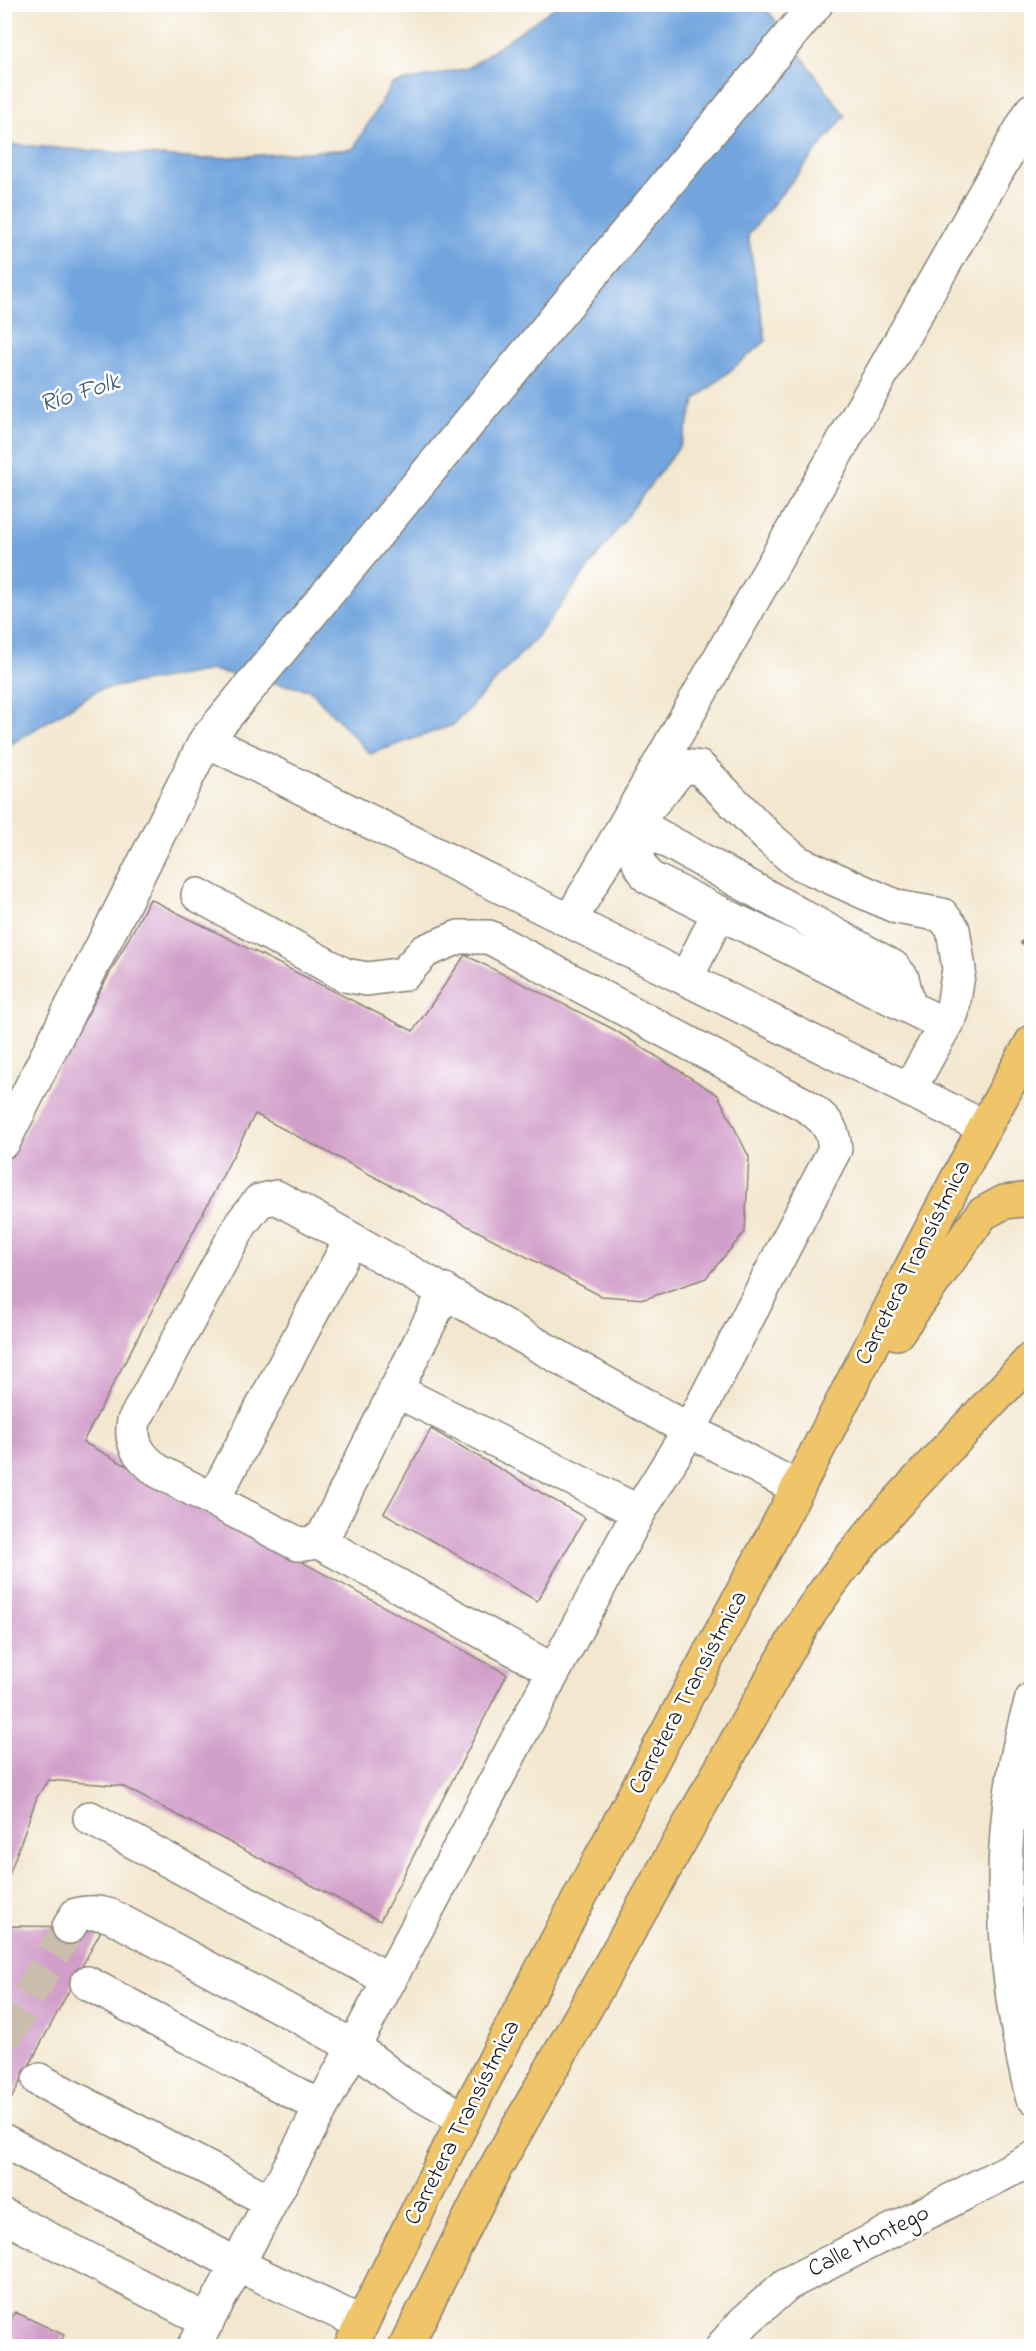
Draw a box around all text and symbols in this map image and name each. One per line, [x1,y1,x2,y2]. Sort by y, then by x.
water label: Río Folk [35,363,126,424]
street label: Carretera Transístmica [847,1154,981,1372]
street label: Carretera Transístmica [620,1585,758,1801]
street label: Carretera Transístmica [396,2014,530,2232]
street label: Calle Montego [802,2196,936,2288]

